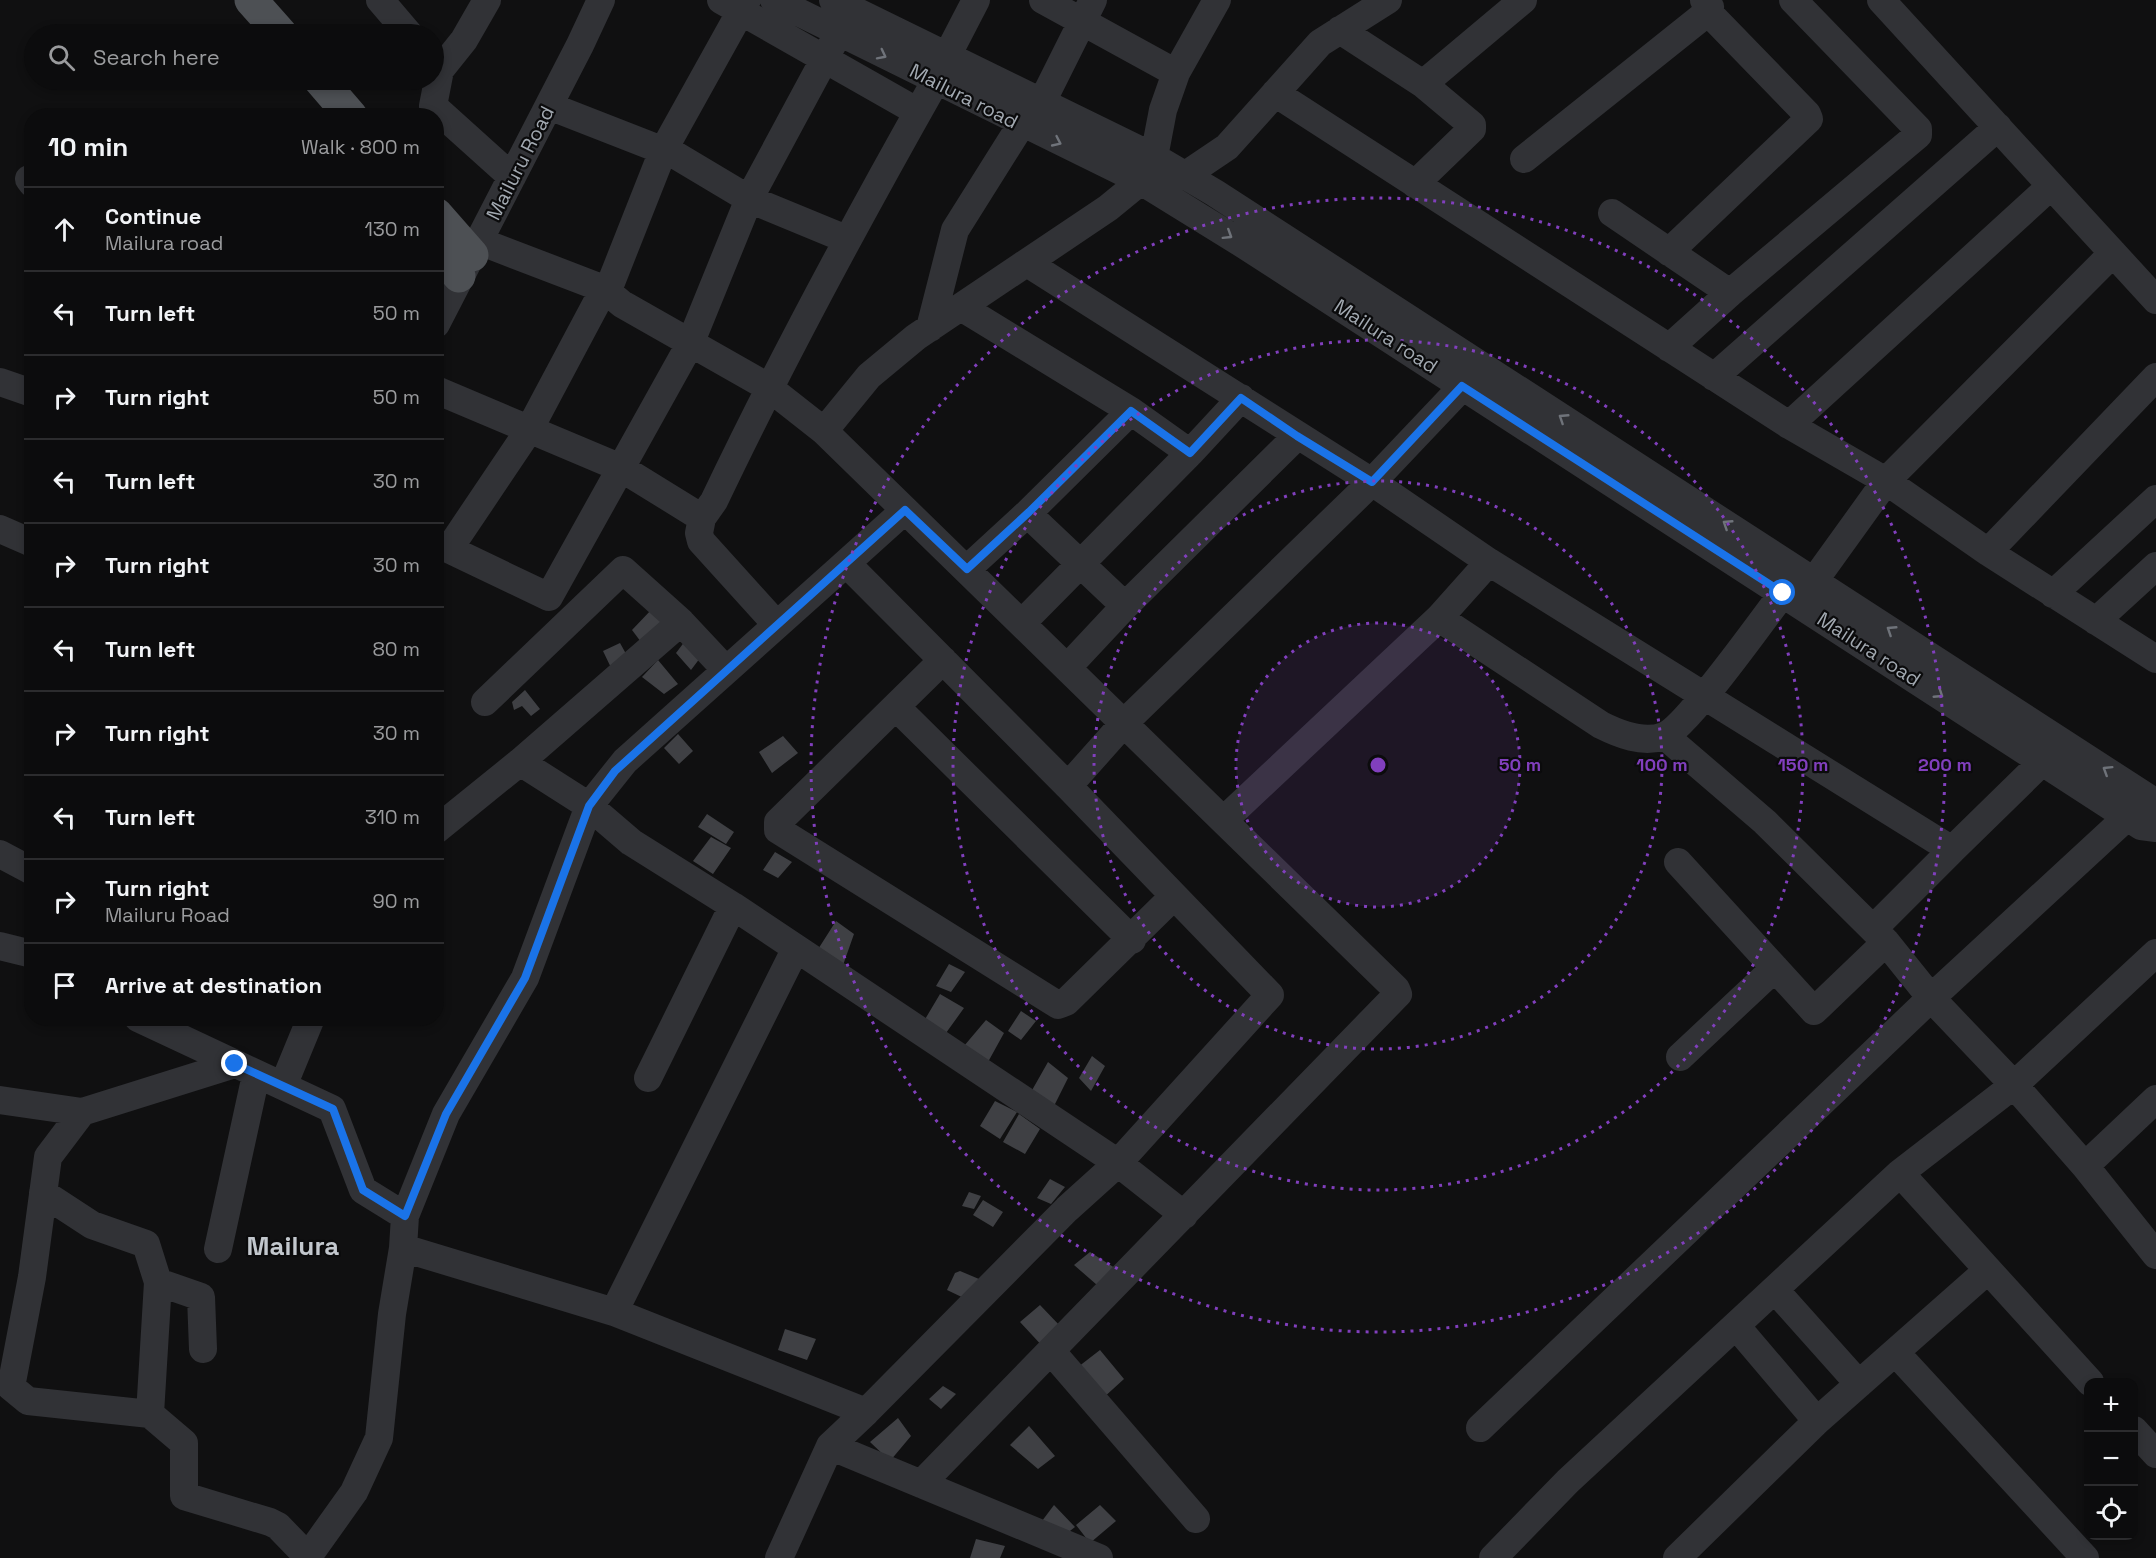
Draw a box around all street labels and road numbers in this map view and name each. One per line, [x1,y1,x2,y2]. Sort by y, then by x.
street label: Mailura road [905,58,1023,134]
street label: Mailuru Road [480,101,560,225]
street label: Mailura road [1329,293,1443,379]
street label: Mailura road [1812,606,1926,692]

